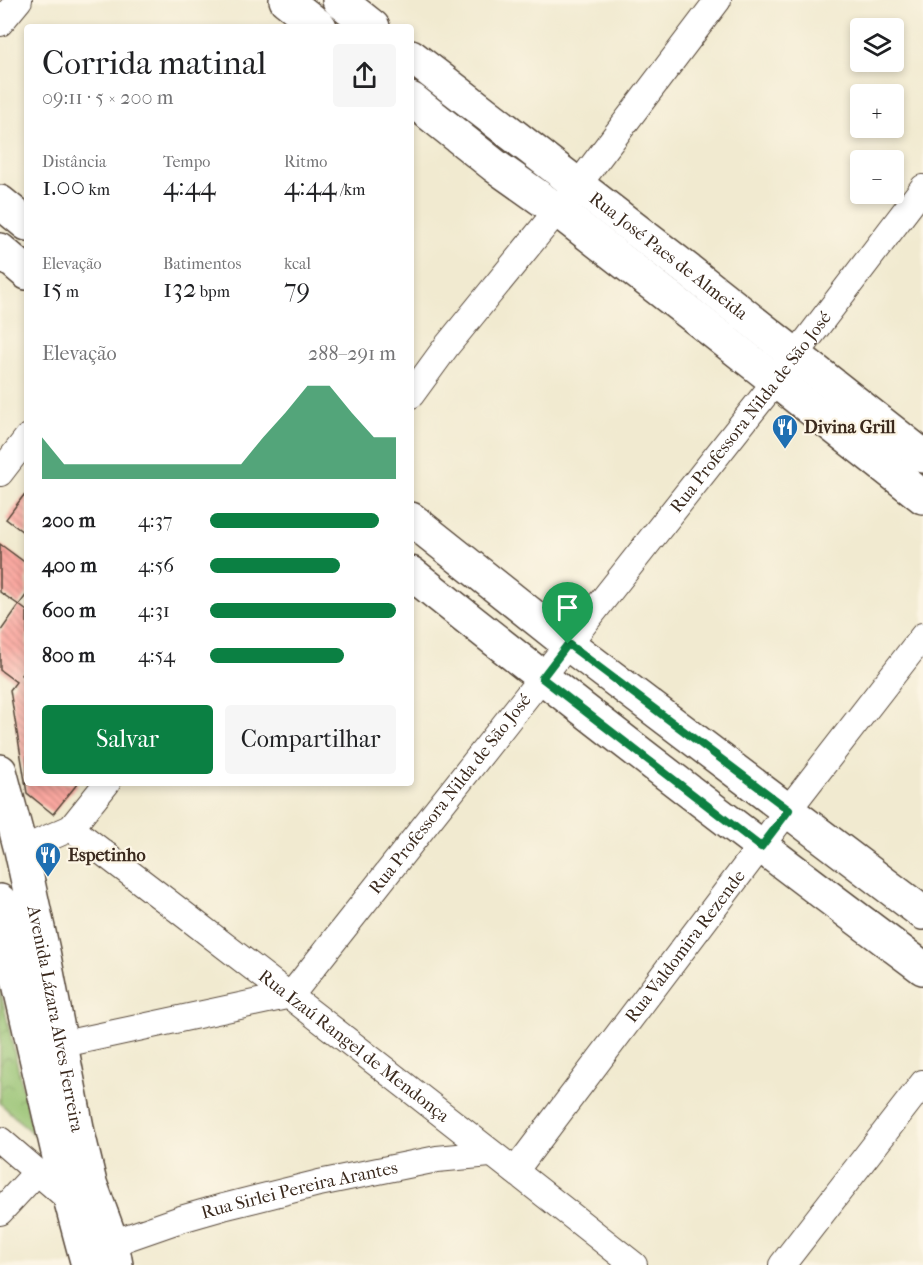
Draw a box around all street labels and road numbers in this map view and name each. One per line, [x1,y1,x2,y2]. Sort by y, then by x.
street label: Rua José Paes de Almeida [585,188,752,325]
street label: Rua Professora Nilda de São José [666,307,836,517]
street label: Rua Professora Nilda de São José [365,690,536,898]
street label: Rua Valdomira Rezende [621,866,750,1027]
street label: Avenida Lázara Alves Ferreira [22,903,88,1134]
street label: Rua Izaú Rangel de Mendonça [254,966,454,1127]
street label: Rua Sirlei Pereira Arantes [199,1157,400,1224]

